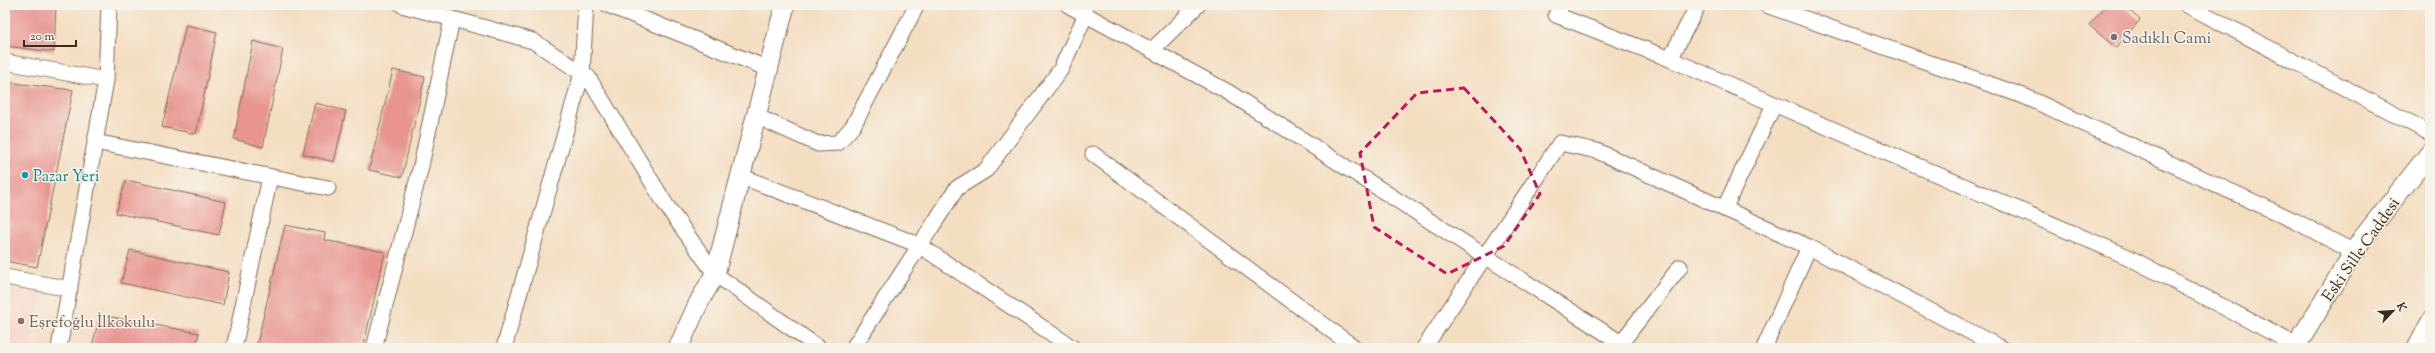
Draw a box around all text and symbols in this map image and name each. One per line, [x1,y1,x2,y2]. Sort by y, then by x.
scale bar [24,22,76,48]
text: 20 m [30,28,55,46]
place label: Sadıklı Cami [2122,28,2212,51]
marker: Sadıklı Cami [2109,32,2119,42]
place label: Pazar Yeri [33,166,100,189]
marker: Pazar Yeri [20,170,30,180]
street label: Eski Sille Caddesi [2318,193,2407,307]
north arrow [2373,291,2413,331]
text: K [2392,299,2410,314]
place label: Eşrefoğlu İlkokulu [29,312,155,335]
marker: Eşrefoğlu İlkokulu [16,316,26,326]

